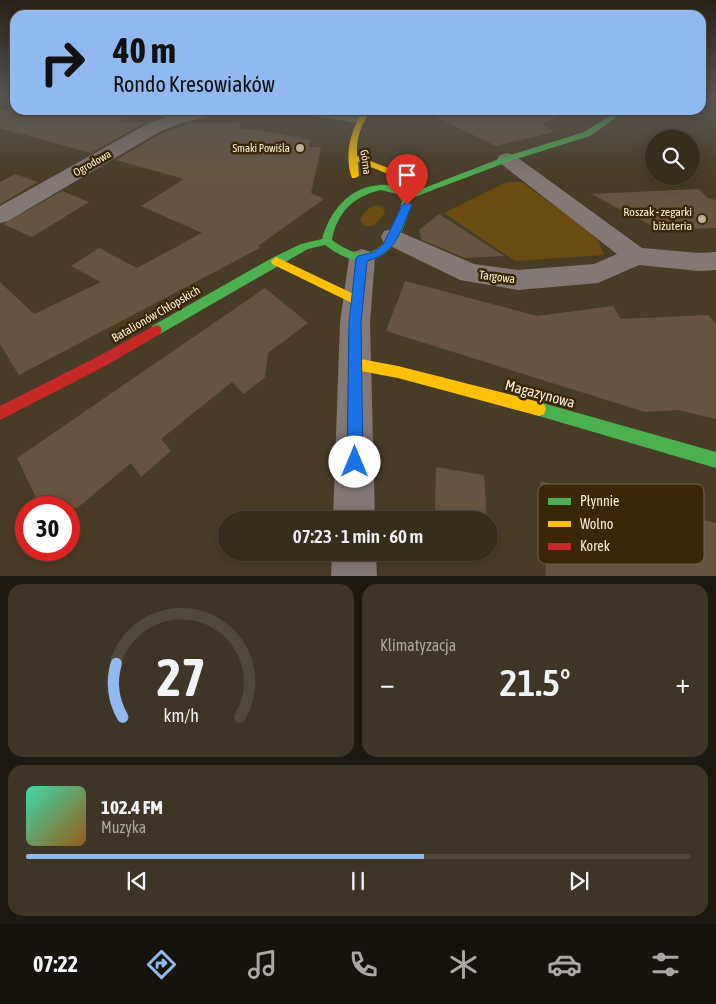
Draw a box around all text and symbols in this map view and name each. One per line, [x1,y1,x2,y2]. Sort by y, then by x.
icon: right [30,30,95,95]
text: 40 m [113,30,176,70]
text: Rondo Kresowiaków [113,71,275,97]
map controls [645,130,700,185]
button: search [645,130,700,185]
place label: Smaki Powiśla [232,142,290,154]
marker: Smaki Powiśla [294,142,306,154]
street label: Ogrodowa [71,147,113,179]
street label: Górna [358,149,374,175]
pin [386,154,428,205]
icon: arrive [393,161,421,189]
place label: Roszak - zegarki biżuteria [623,205,692,233]
marker: Roszak - zegarki biżuteria [696,213,708,225]
street label: Targowa [478,268,516,286]
street label: Batalionów Chłopskich [109,283,203,345]
street label: Magazynowa [503,376,577,411]
position arrow [328,435,380,487]
legend [538,484,704,564]
text: Płynnie [580,493,619,509]
speed limit sign: 30 [15,496,80,561]
text: Wolno [580,516,613,532]
text: 07:23 · 1 min · 60 m [293,525,423,547]
text: Korek [580,538,610,554]
text: Klimatyzacja [380,636,456,654]
text: 27 [157,647,205,707]
text: 21.5° [500,661,570,704]
text: − [380,667,395,699]
text: + [675,667,690,699]
text: km/h [163,705,199,726]
text: 102.4 FM [101,796,163,818]
text: Muzyka [101,818,146,836]
icon: previous [123,867,151,895]
icon: pause [344,867,372,895]
icon: next [565,867,593,895]
icon: directions [144,947,179,982]
icon: music [245,947,280,982]
icon: phone [346,947,381,982]
icon: climate [446,947,481,982]
icon: car [547,947,582,982]
icon: filters [648,947,683,982]
text: 07:22 [33,951,78,977]

